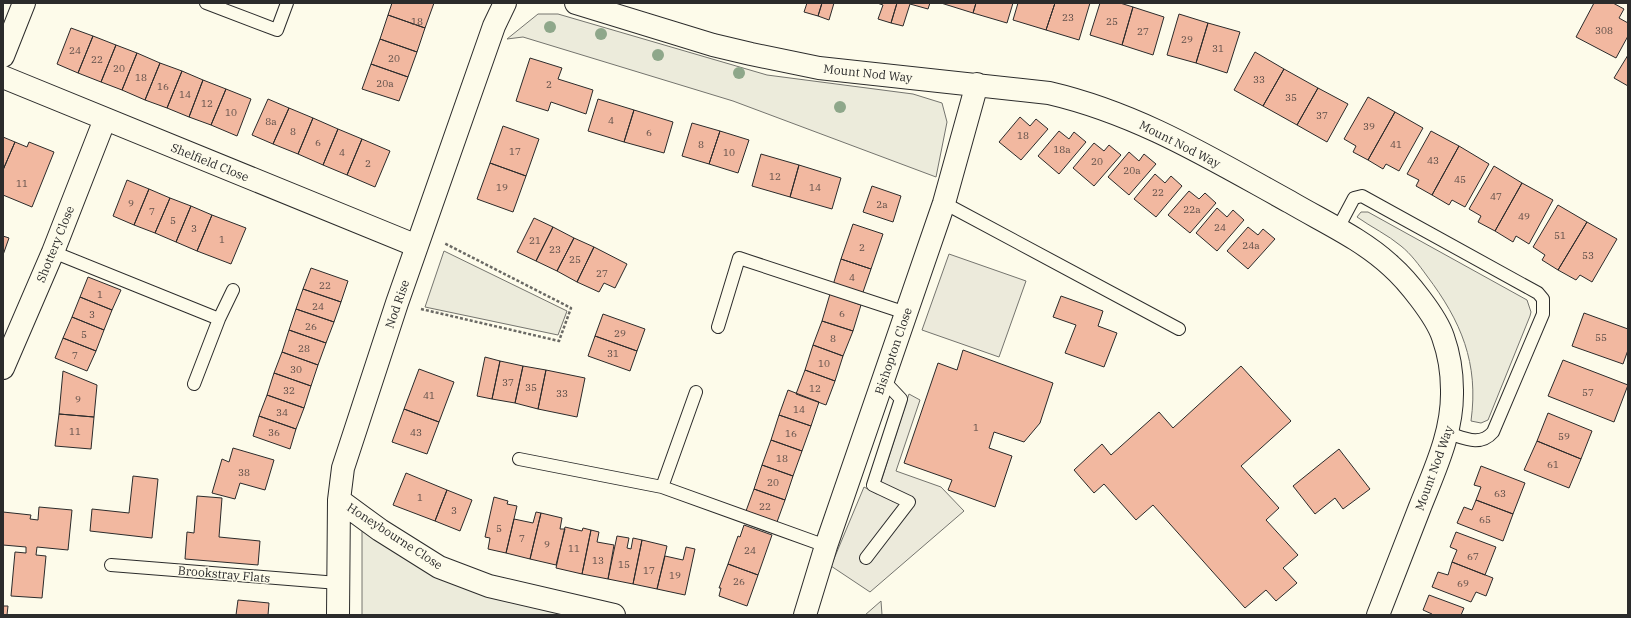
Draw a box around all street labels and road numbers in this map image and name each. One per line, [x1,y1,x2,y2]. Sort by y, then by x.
street label: Mount Nod Way [823,61,914,85]
street label: Mount Nod Way [1137,117,1224,171]
street label: Shelfield Close [169,140,251,184]
street label: Shottery Close [33,203,77,285]
street label: Nod Rise [382,278,412,330]
street label: Bishopton Close [871,305,915,397]
street label: Mount Nod Way [1412,423,1457,513]
street label: Honeybourne Close [344,500,446,572]
street label: Brookstray Flats [177,562,271,586]

